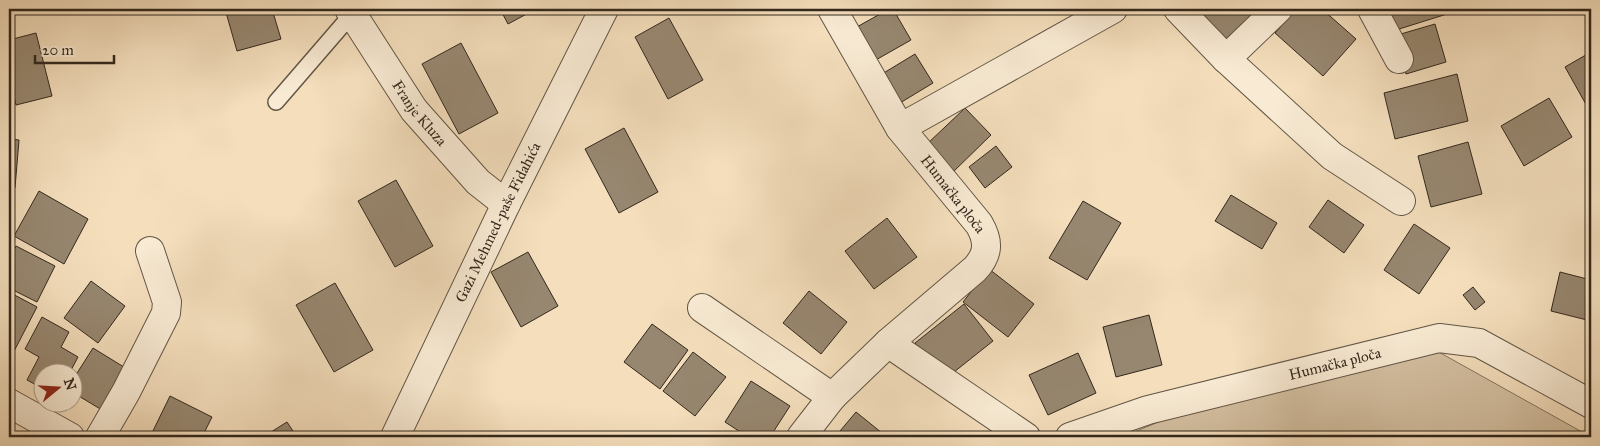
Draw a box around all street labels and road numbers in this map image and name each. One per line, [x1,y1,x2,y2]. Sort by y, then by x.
street label: Franje Kluza [388,77,451,150]
street label: Gazi Mehmed-paše Fidahića [451,139,545,305]
street label: Humačka ploča [917,151,990,237]
street label: Humačka ploča [1287,344,1383,384]

